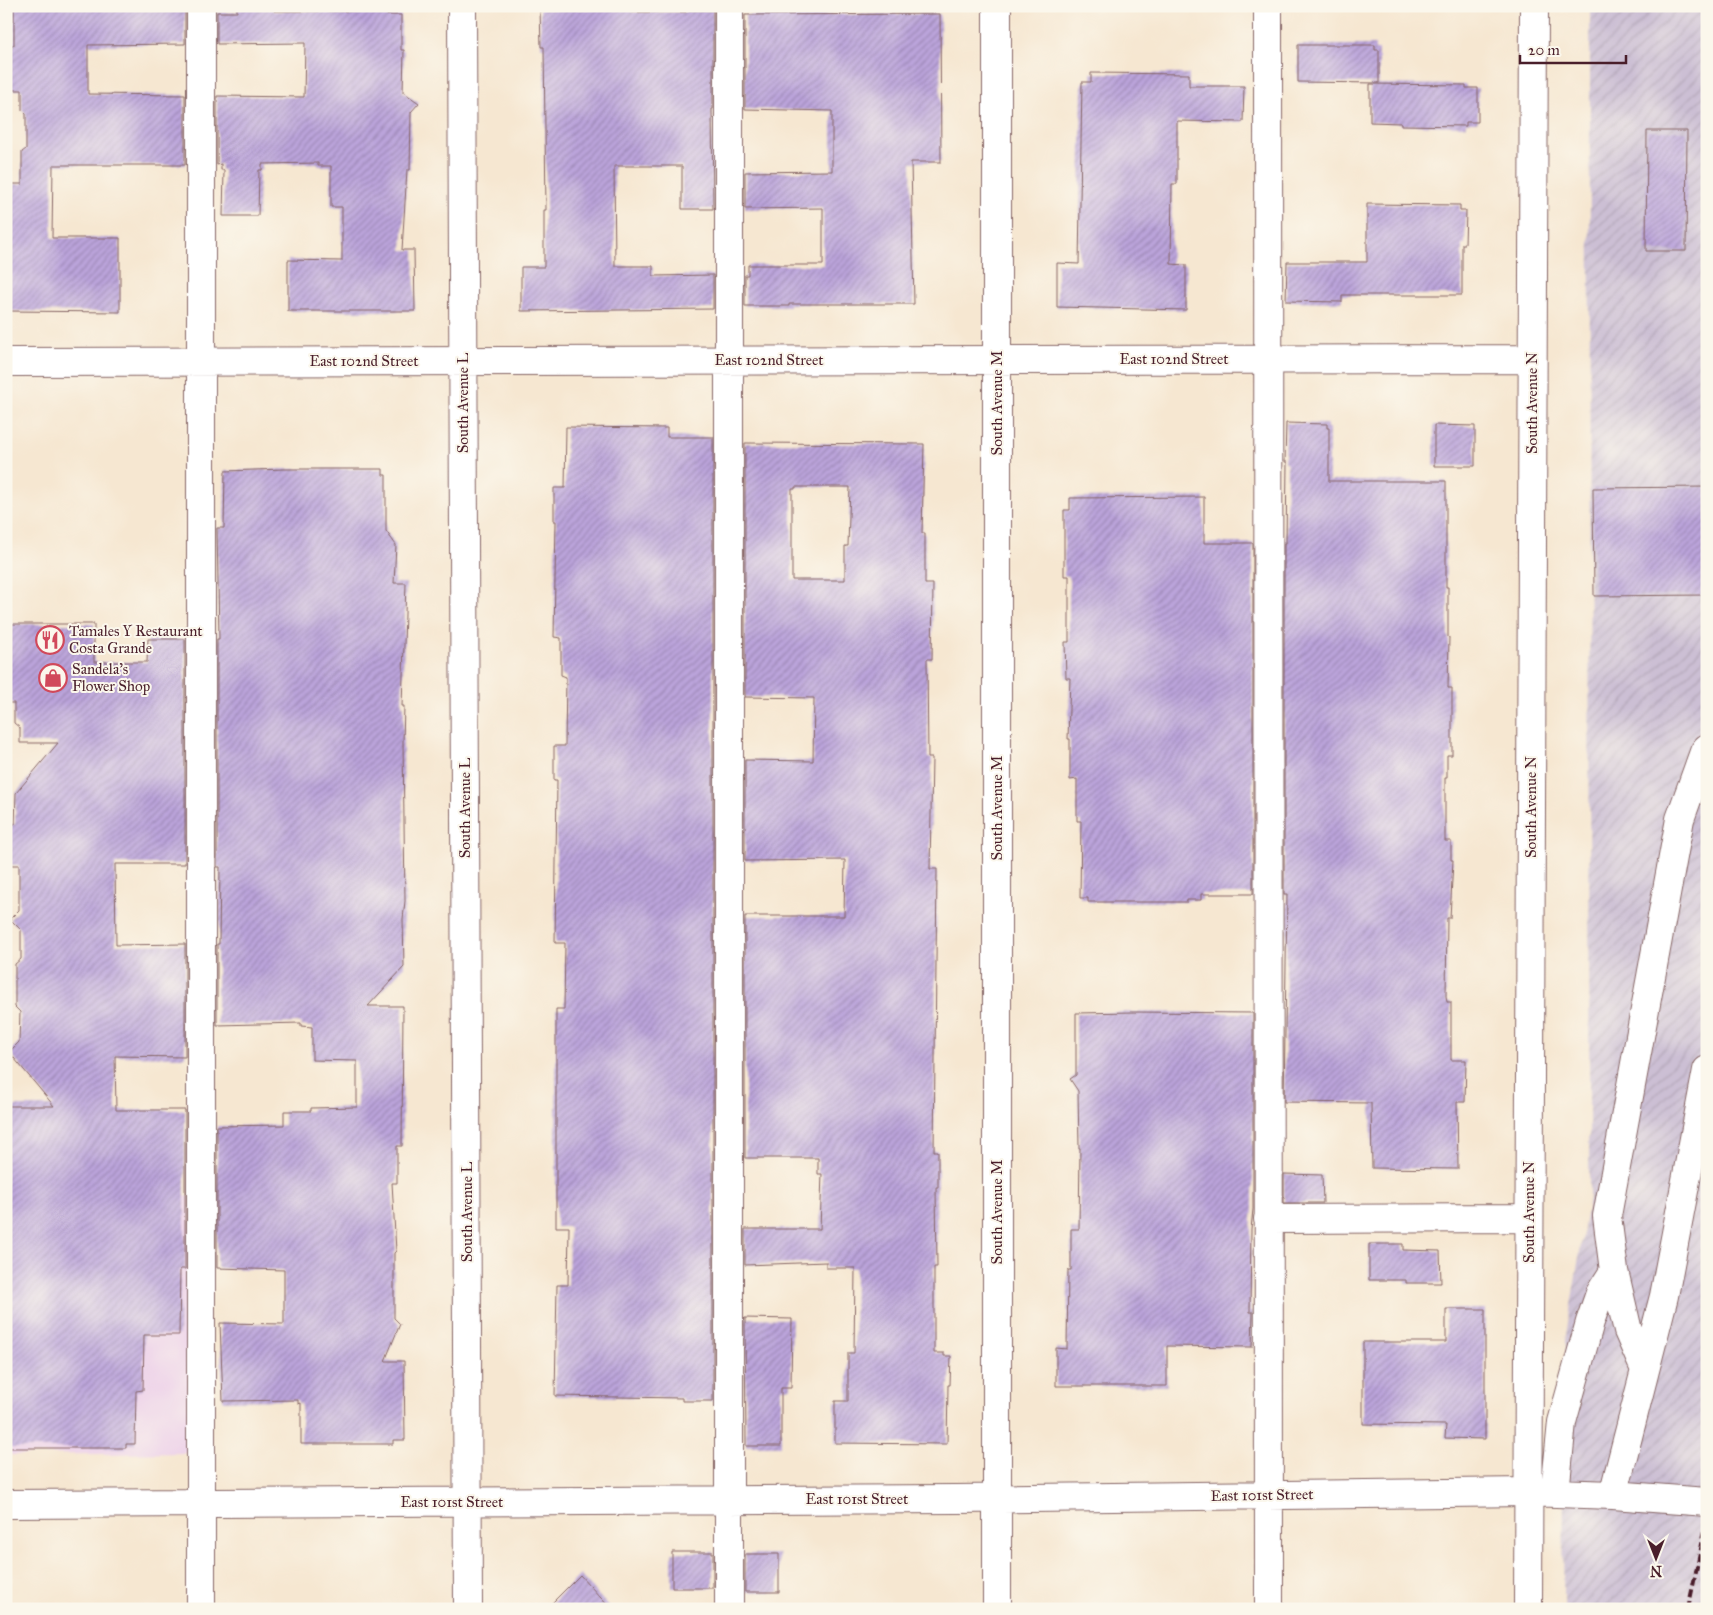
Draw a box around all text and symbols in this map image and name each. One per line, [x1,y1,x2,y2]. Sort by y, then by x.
scale bar [1520,32,1627,64]
text: 20 m [1528,41,1560,59]
street label: East 102nd Street [1119,350,1229,368]
street label: East 102nd Street [714,351,824,369]
street label: South Avenue M [988,351,1006,455]
street label: East 102nd Street [309,352,419,370]
street label: South Avenue N [1523,352,1541,454]
street label: South Avenue L [454,353,472,453]
place label: Tamales Y Restaurant Costa Grande [69,622,203,657]
restaurant icon: Tamales Y Restaurant Costa Grande [35,625,65,655]
place label: Sandela's Flower Shop [72,660,150,695]
shop icon: Sandela's Flower Shop [38,663,68,693]
street label: South Avenue M [988,756,1006,860]
street label: South Avenue N [1522,756,1540,858]
street label: South Avenue L [456,758,474,858]
street label: South Avenue M [988,1160,1006,1264]
street label: South Avenue N [1520,1161,1538,1263]
street label: South Avenue L [458,1162,476,1262]
street label: East 101st Street [1210,1485,1314,1505]
street label: East 101st Street [806,1490,909,1508]
street label: East 101st Street [401,1493,504,1511]
north arrow [1630,1532,1680,1582]
text: N [1650,1562,1662,1579]

